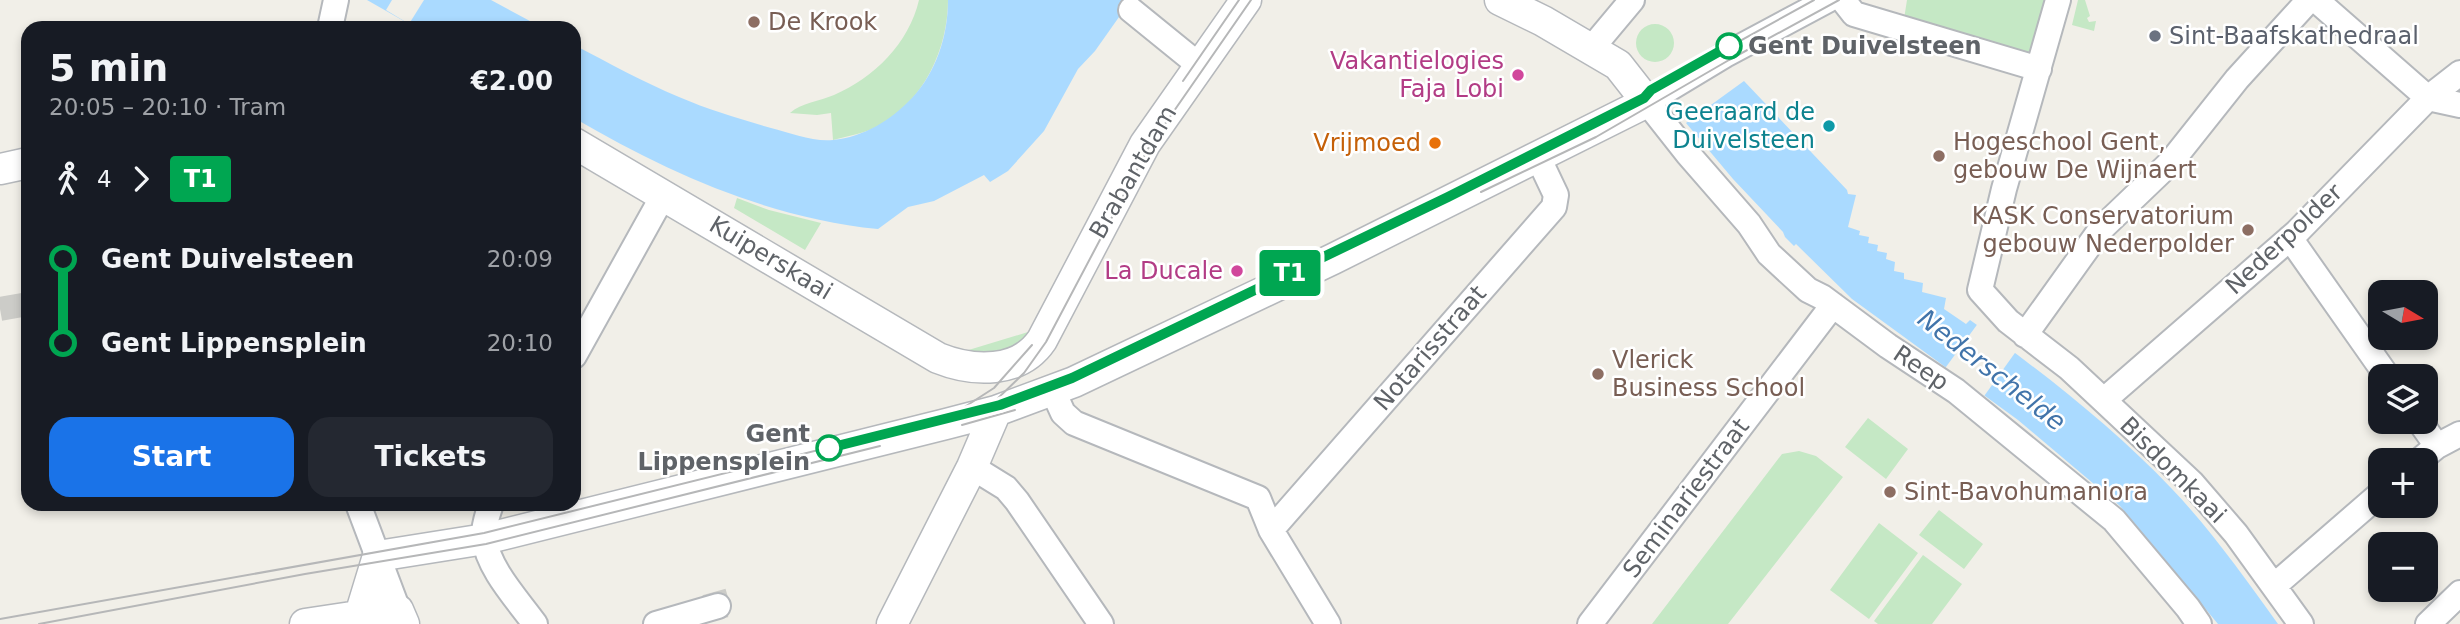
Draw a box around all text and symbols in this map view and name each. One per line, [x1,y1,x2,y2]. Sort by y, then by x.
place label: De Krook [768,8,877,36]
marker: De Krook [746,14,762,30]
place label: Sint-Baafskathedraal [2169,22,2419,50]
marker: Sint-Baafskathedraal [2147,28,2163,44]
place label: Gent Duivelsteen [1748,32,1982,60]
marker: Gent Duivelsteen [1716,33,1742,59]
text: 5 min [49,46,168,90]
place label: Vakantielogies Faja Lobi [1330,47,1504,103]
text: €2.00 [471,66,553,96]
marker: Vakantielogies Faja Lobi [1510,67,1526,83]
text: 20:05 – 20:10 · Tram [49,94,286,120]
place label: Geeraard de Duivelsteen [1665,98,1815,154]
street label: Brabantdam [1084,101,1182,243]
marker: Geeraard de Duivelsteen [1821,118,1837,134]
place label: Hogeschool Gent, gebouw De Wijnaert [1953,128,2197,184]
place label: Vrijmoed [1313,129,1421,157]
marker: Vrijmoed [1427,135,1443,151]
marker: Hogeschool Gent, gebouw De Wijnaert [1931,148,1947,164]
icon: walk [49,160,87,198]
icon: forward [122,160,160,198]
text: T1 [184,165,217,193]
text: 4 [97,166,112,192]
street label: Nederpolder [2220,178,2348,300]
place label: KASK Conservatorium gebouw Nederpolder [1972,202,2234,258]
street label: Kuiperskaai [704,210,838,306]
marker: KASK Conservatorium gebouw Nederpolder [2240,222,2256,238]
text: Gent Duivelsteen [101,244,354,274]
text: 20:09 [487,246,553,272]
line badge: T1 [1258,250,1322,296]
place label: La Ducale [1104,257,1223,285]
text: T1 [1273,259,1307,287]
marker: La Ducale [1229,263,1245,279]
street label: Notarisstraat [1368,280,1492,416]
north arrow [2368,280,2438,350]
map controls [2368,280,2438,602]
water label: Nederschelde [1912,303,2072,437]
text: Gent Lippensplein [101,328,367,358]
text: 20:10 [487,330,553,356]
street label: Reep [1888,340,1954,396]
place label: Vlerick Business School [1612,346,1805,402]
button: layers [2368,364,2438,434]
marker: Vlerick Business School [1590,366,1606,382]
street label: Bisdomkaai [2114,411,2232,529]
street label: Seminariestraat [1617,413,1755,583]
button: Start [49,417,294,497]
button: Tickets [308,417,553,497]
place label: Gent Lippensplein [637,420,810,476]
marker: Gent Lippensplein [816,435,842,461]
button: + [2368,448,2438,518]
place label: Sint-Bavohumaniora [1904,478,2148,506]
marker: Sint-Bavohumaniora [1882,484,1898,500]
button: − [2368,532,2438,602]

